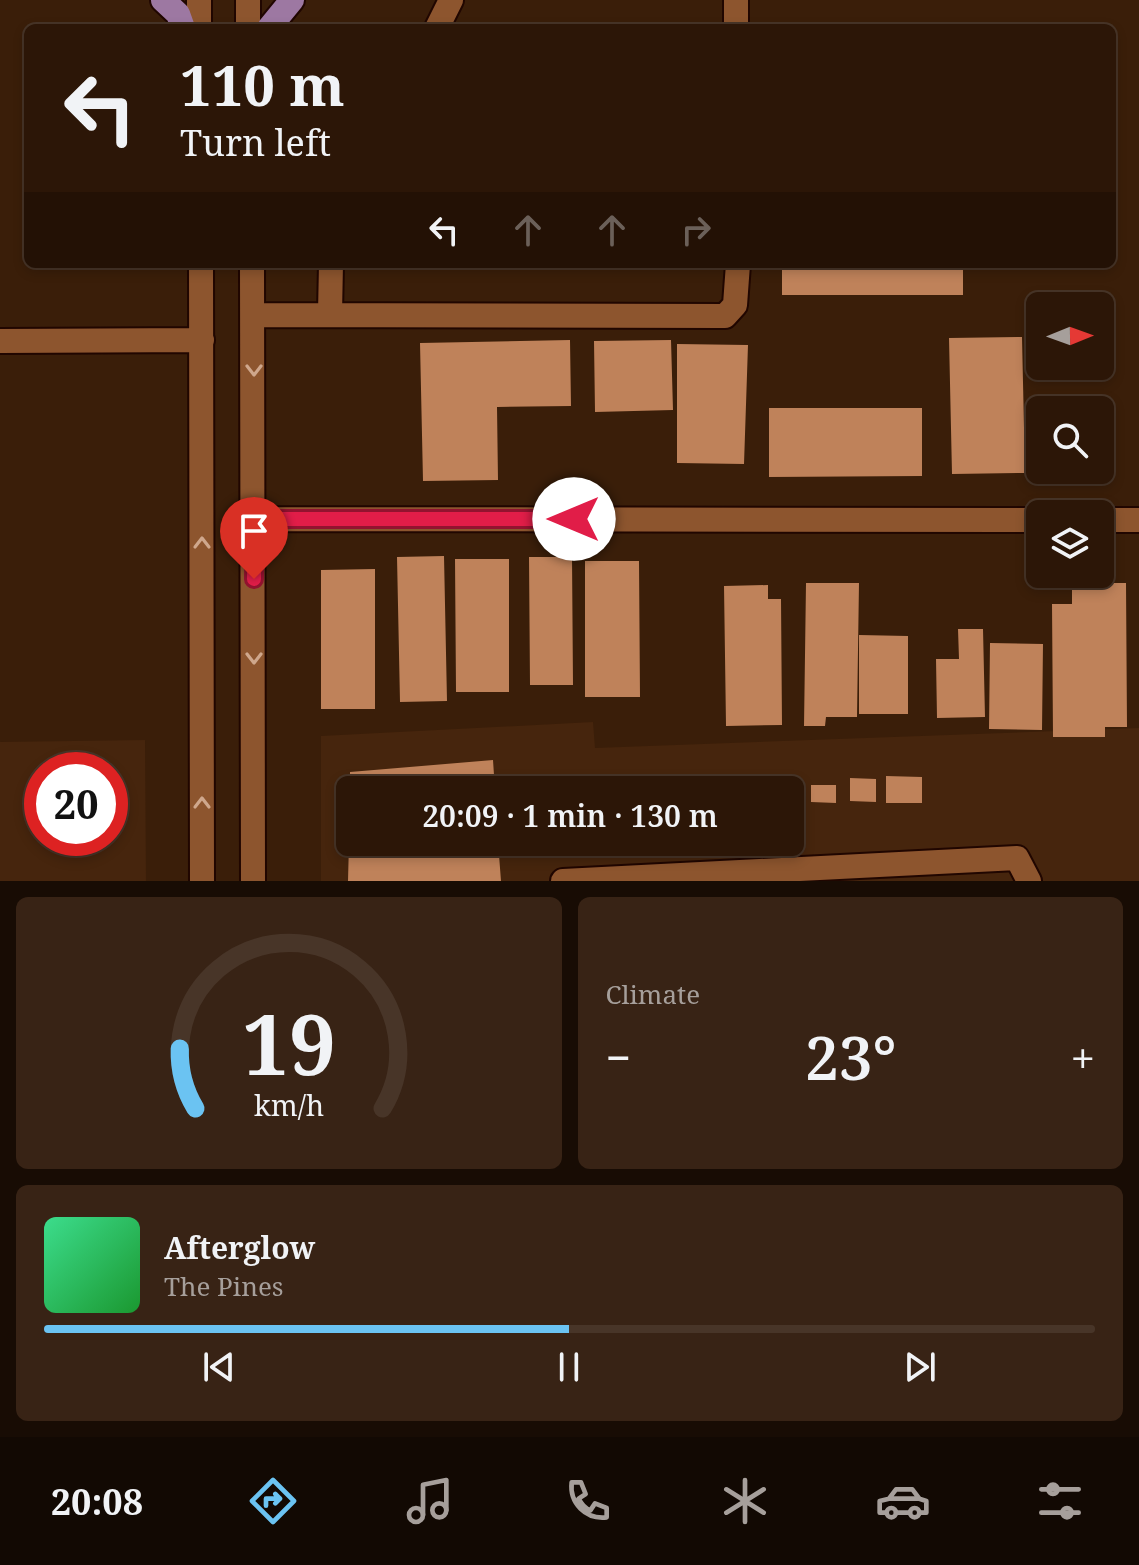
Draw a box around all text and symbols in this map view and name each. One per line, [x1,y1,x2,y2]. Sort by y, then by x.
text: 110 m [180,46,345,122]
icon: left [48,56,152,160]
text: Turn left [180,118,331,167]
icon: left [422,208,466,252]
icon: ahead [506,208,550,252]
icon: ahead [590,208,634,252]
icon: right [674,208,718,252]
north arrow [1026,292,1114,380]
map controls [1026,292,1114,588]
one-way arrow [245,364,263,377]
button: search [1026,396,1114,484]
position arrow [532,477,616,561]
pin [220,497,288,579]
button: layers [1026,500,1114,588]
icon: arrive [232,509,276,553]
one-way arrow [193,536,211,549]
one-way arrow [245,652,263,665]
speed limit sign: 20 [24,752,128,856]
text: 20:09 · 1 min · 130 m [422,795,718,836]
one-way arrow [193,796,211,809]
text: Climate [606,976,700,1012]
text: 19 [242,986,336,1099]
text: 23° [805,1016,896,1098]
text: − [606,1027,631,1087]
text: + [1070,1027,1095,1087]
text: km/h [254,1085,324,1124]
text: Afterglow [164,1227,315,1268]
text: The Pines [164,1268,284,1304]
icon: previous [197,1345,241,1389]
icon: pause [547,1345,591,1389]
icon: next [898,1345,942,1389]
icon: directions [245,1473,301,1529]
icon: music [402,1473,458,1529]
icon: phone [560,1473,616,1529]
icon: climate [717,1473,773,1529]
icon: car [875,1473,931,1529]
icon: filters [1032,1473,1088,1529]
text: 20:08 [51,1477,143,1526]

